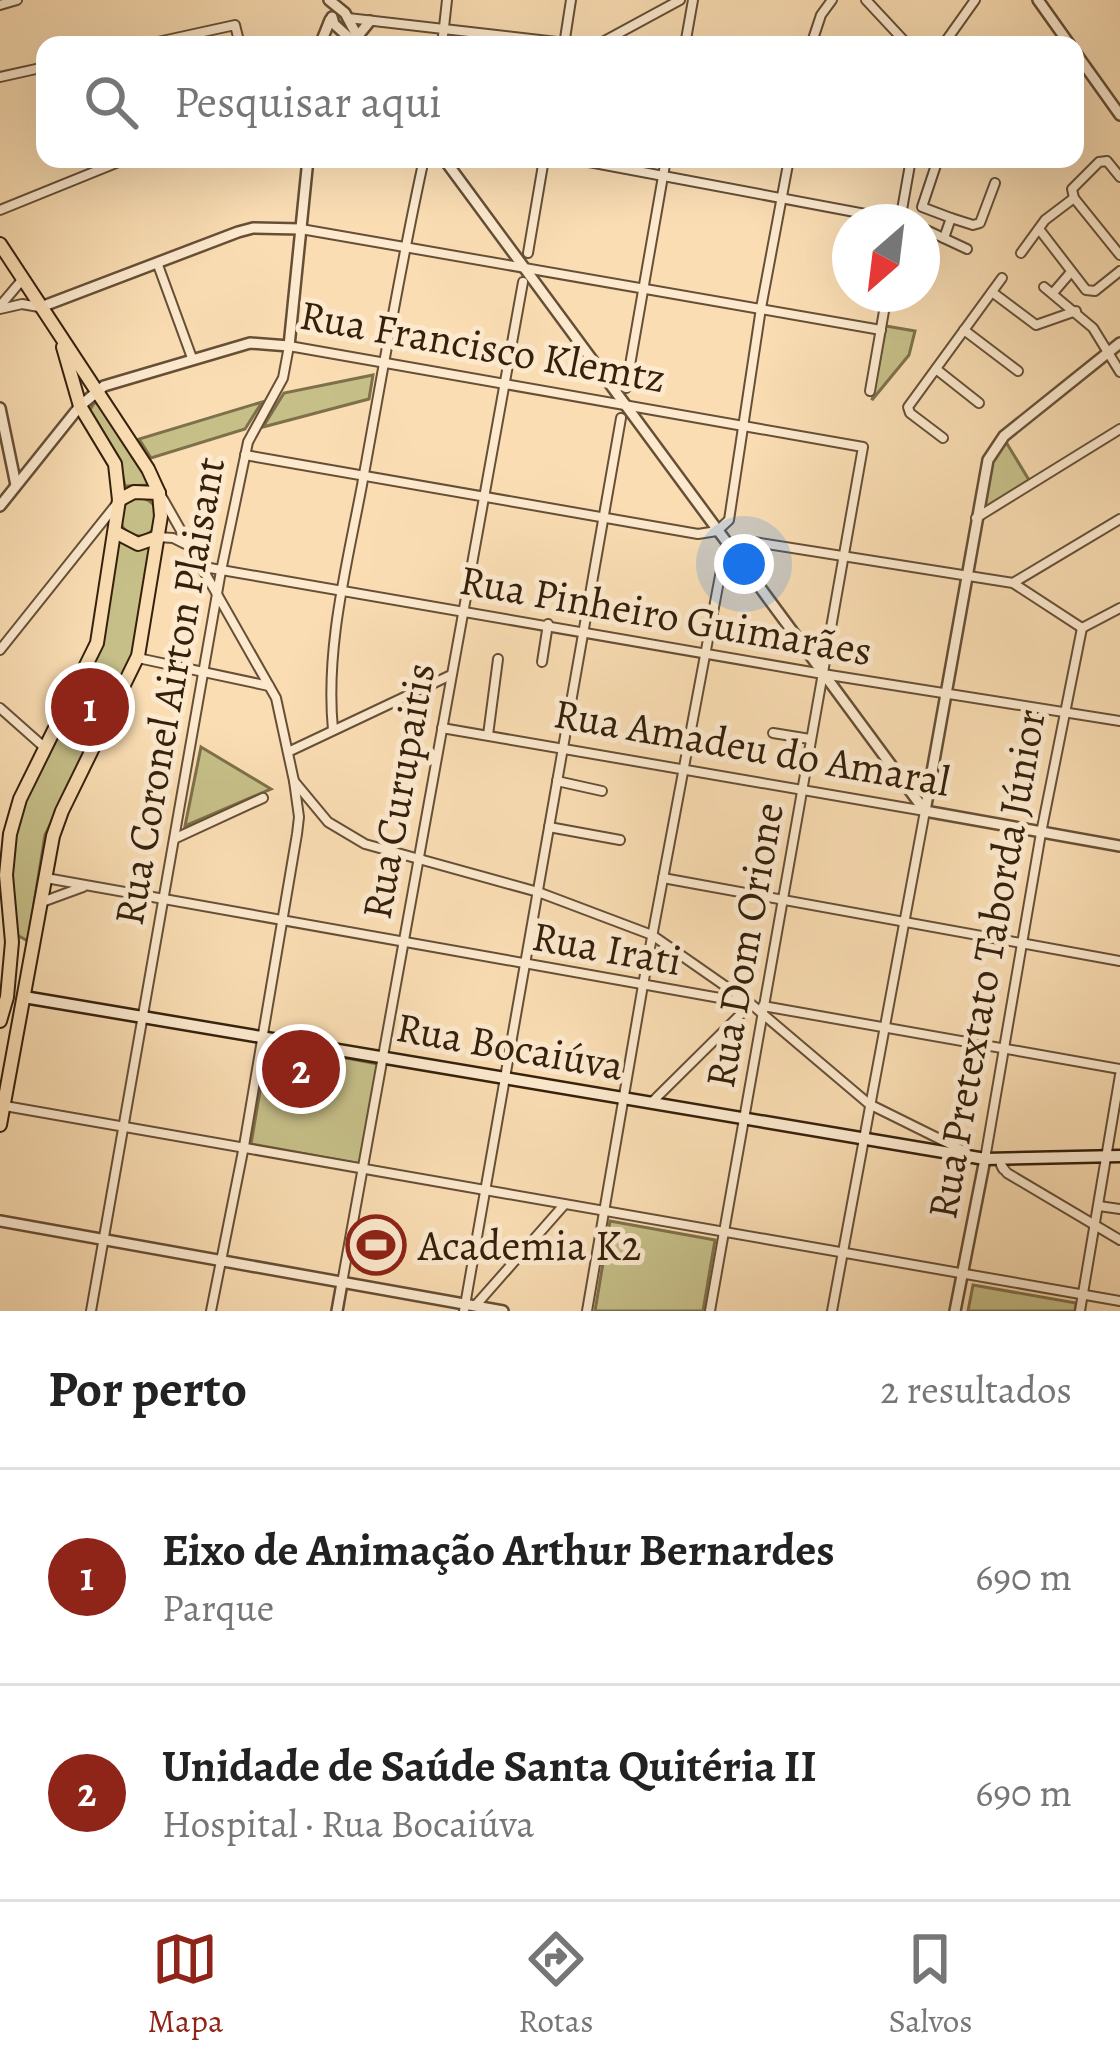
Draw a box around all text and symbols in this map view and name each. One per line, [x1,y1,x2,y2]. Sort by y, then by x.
search box [36,36,1084,168]
icon: search [78,69,144,135]
text: Pesquisar aqui [174,71,442,133]
north arrow [832,204,940,312]
street label: Rua Francisco Klemtz [296,286,670,406]
street label: Rua Coronel Airton Plaisant [100,452,238,929]
your location [714,534,774,594]
street label: Rua Pinheiro Guimarães [455,551,877,679]
street label: Rua Curupaitis [347,659,449,923]
pin: 1 [51,662,129,752]
street label: Rua Amadeu do Amaral [550,684,954,810]
street label: Rua Pretextato Taborda Júnior [913,705,1059,1223]
street label: Rua Dom Orione [691,798,797,1092]
street label: Rua Irati [528,907,686,989]
street label: Rua Bocaiúva [392,998,628,1094]
pin: 2 [262,1024,340,1114]
sports icon: Academia K2 [345,1214,407,1276]
place label: Academia K2 [417,1217,641,1274]
text: Por perto [48,1354,247,1424]
text: 2 resultados [880,1363,1072,1416]
text: Eixo de Animação Arthur Bernardes [162,1519,835,1581]
text: 1 [80,1550,94,1603]
text: 690 m [975,1550,1072,1603]
text: Parque [162,1581,274,1634]
text: Unidade de Saúde Santa Quitéria II [162,1735,817,1797]
text: 2 [78,1766,96,1819]
text: 690 m [975,1766,1072,1819]
text: Hospital · Rua Bocaiúva [162,1797,534,1850]
tab: Mapa [147,1926,223,2043]
tab: Rotas [518,1926,593,2043]
tab: Salvos [888,1926,973,2043]

